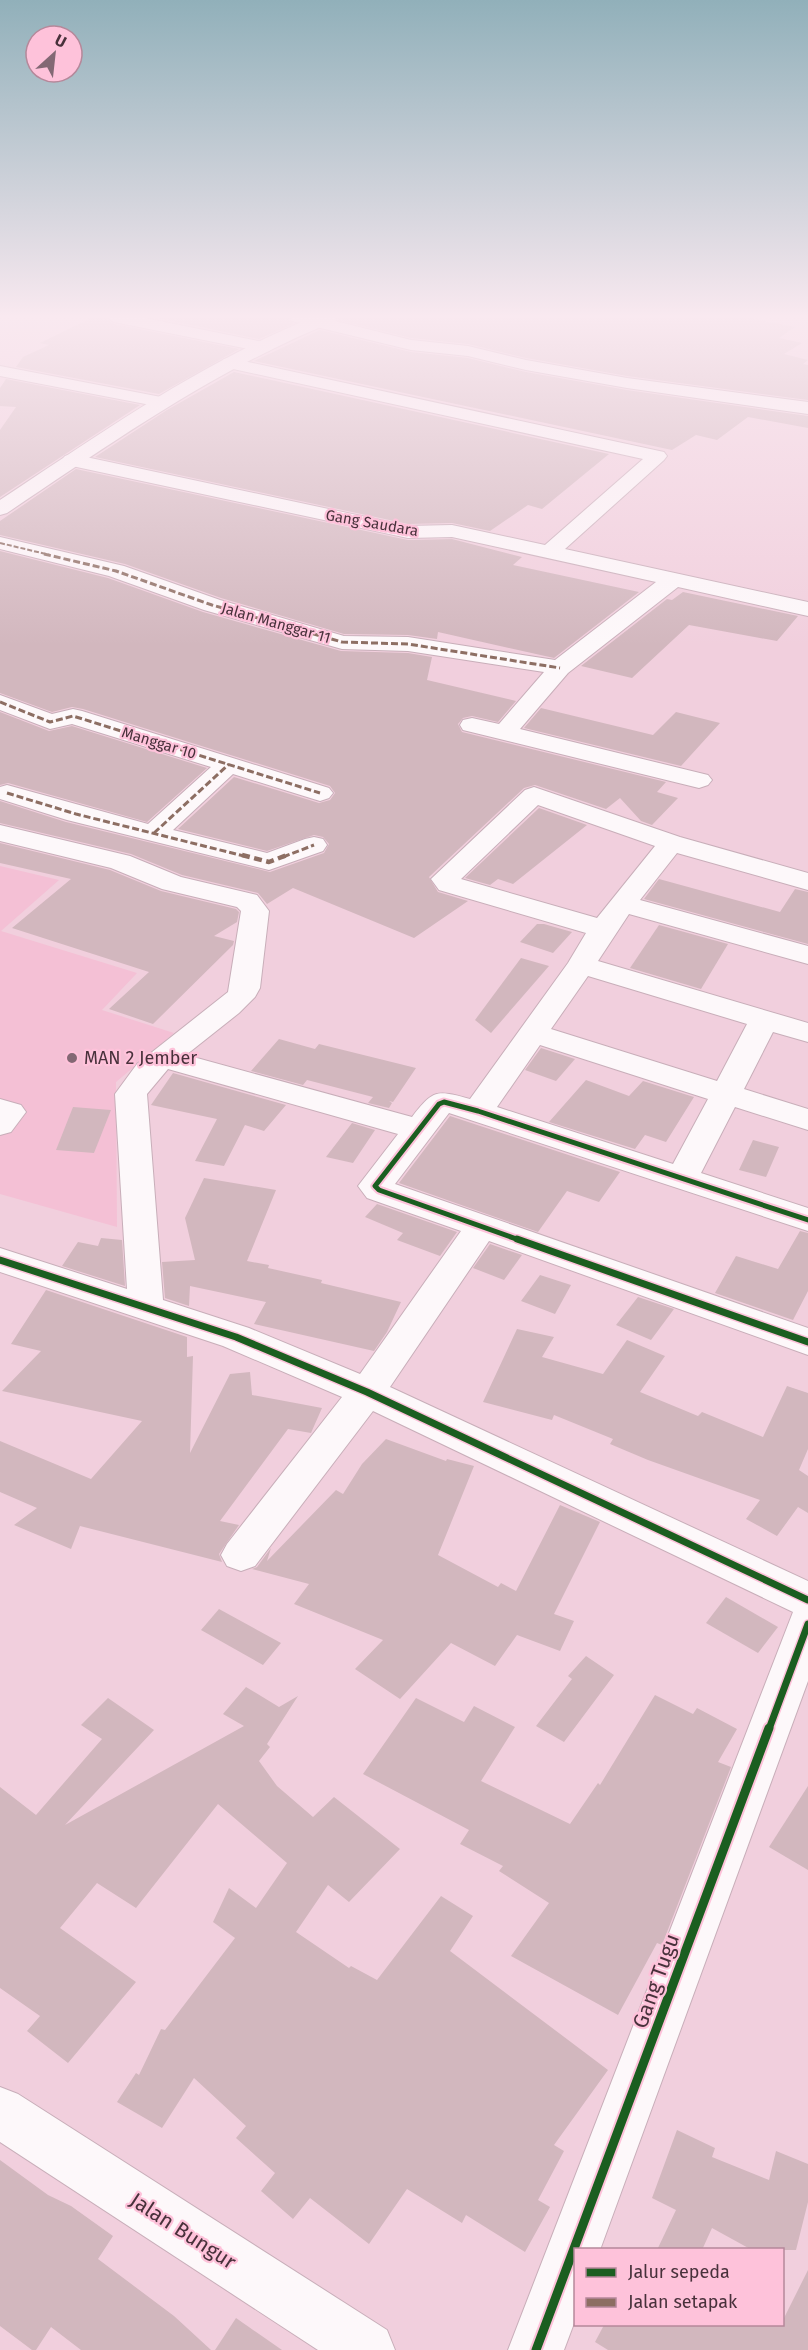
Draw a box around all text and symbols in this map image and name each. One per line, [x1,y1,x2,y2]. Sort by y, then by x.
north arrow [24,24,84,84]
text: U [52,30,70,52]
street label: Gang Saudara [324,506,420,540]
street label: Jalan Manggar 11 [219,599,333,647]
street label: Manggar 10 [120,723,198,763]
place label: MAN 2 Jember [84,1047,197,1069]
marker: MAN 2 Jember [65,1051,79,1065]
street label: Gang Tugu [627,1930,685,2032]
street label: Jalan Bungur [125,2187,241,2275]
legend [574,2248,784,2326]
text: Jalur sepeda [628,2261,730,2283]
text: Jalan setapak [628,2291,738,2313]

